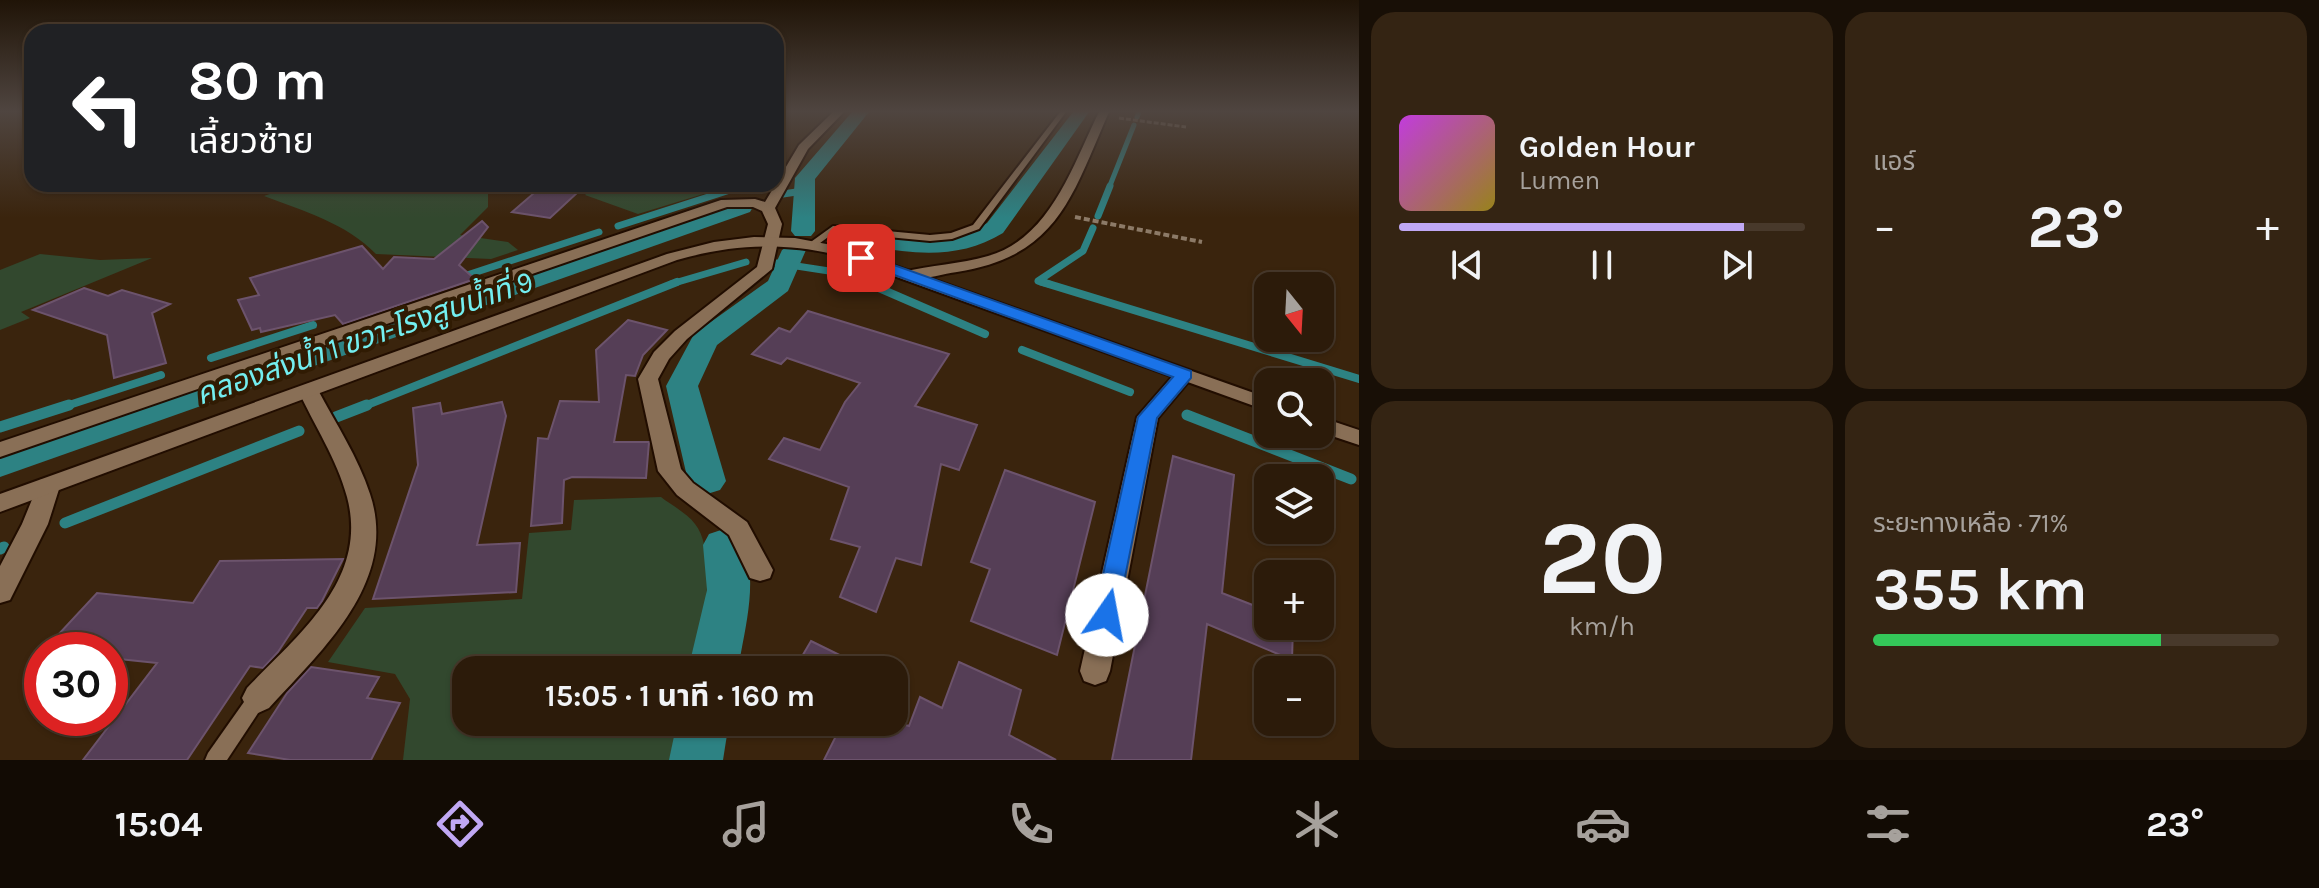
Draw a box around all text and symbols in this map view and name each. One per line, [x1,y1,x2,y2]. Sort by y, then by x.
text: 80 m [188,48,327,113]
icon: left [56,56,160,160]
text: เลี้ยวซ้าย [188,120,314,162]
text: Golden Hour [1519,129,1695,165]
text: แอร์ [1873,146,1915,177]
text: Lumen [1519,165,1600,196]
text: 23° [2028,192,2124,262]
text: − [1873,201,1896,252]
text: + [2256,201,2279,252]
pin [827,224,895,292]
icon: arrive [839,236,883,280]
icon: previous [1445,243,1489,287]
icon: pause [1580,243,1624,287]
icon: next [1715,243,1759,287]
water label: คลองส่งน้ำ 1 ขวา-โรงสูบน้ำที่ 9 [190,261,537,413]
north arrow [1254,272,1334,352]
map controls [1254,272,1334,736]
button: search [1254,368,1334,448]
button: layers [1254,464,1334,544]
text: 20 [1538,498,1666,619]
text: ระยะทางเหลือ · 71% [1873,508,2068,539]
text: 355 km [1873,554,2088,624]
button: + [1254,560,1334,640]
position arrow [1065,573,1149,657]
text: km/h [1569,611,1635,642]
speed limit sign: 30 [24,632,128,736]
button: − [1254,656,1334,736]
text: 15:05 · 1 นาที · 160 m [545,678,815,714]
icon: directions [432,796,488,852]
icon: music [718,796,774,852]
icon: phone [1003,796,1059,852]
icon: climate [1289,796,1345,852]
icon: car [1575,796,1631,852]
icon: filters [1860,796,1916,852]
text: 15:04 [115,803,203,845]
text: 23° [2146,803,2204,845]

